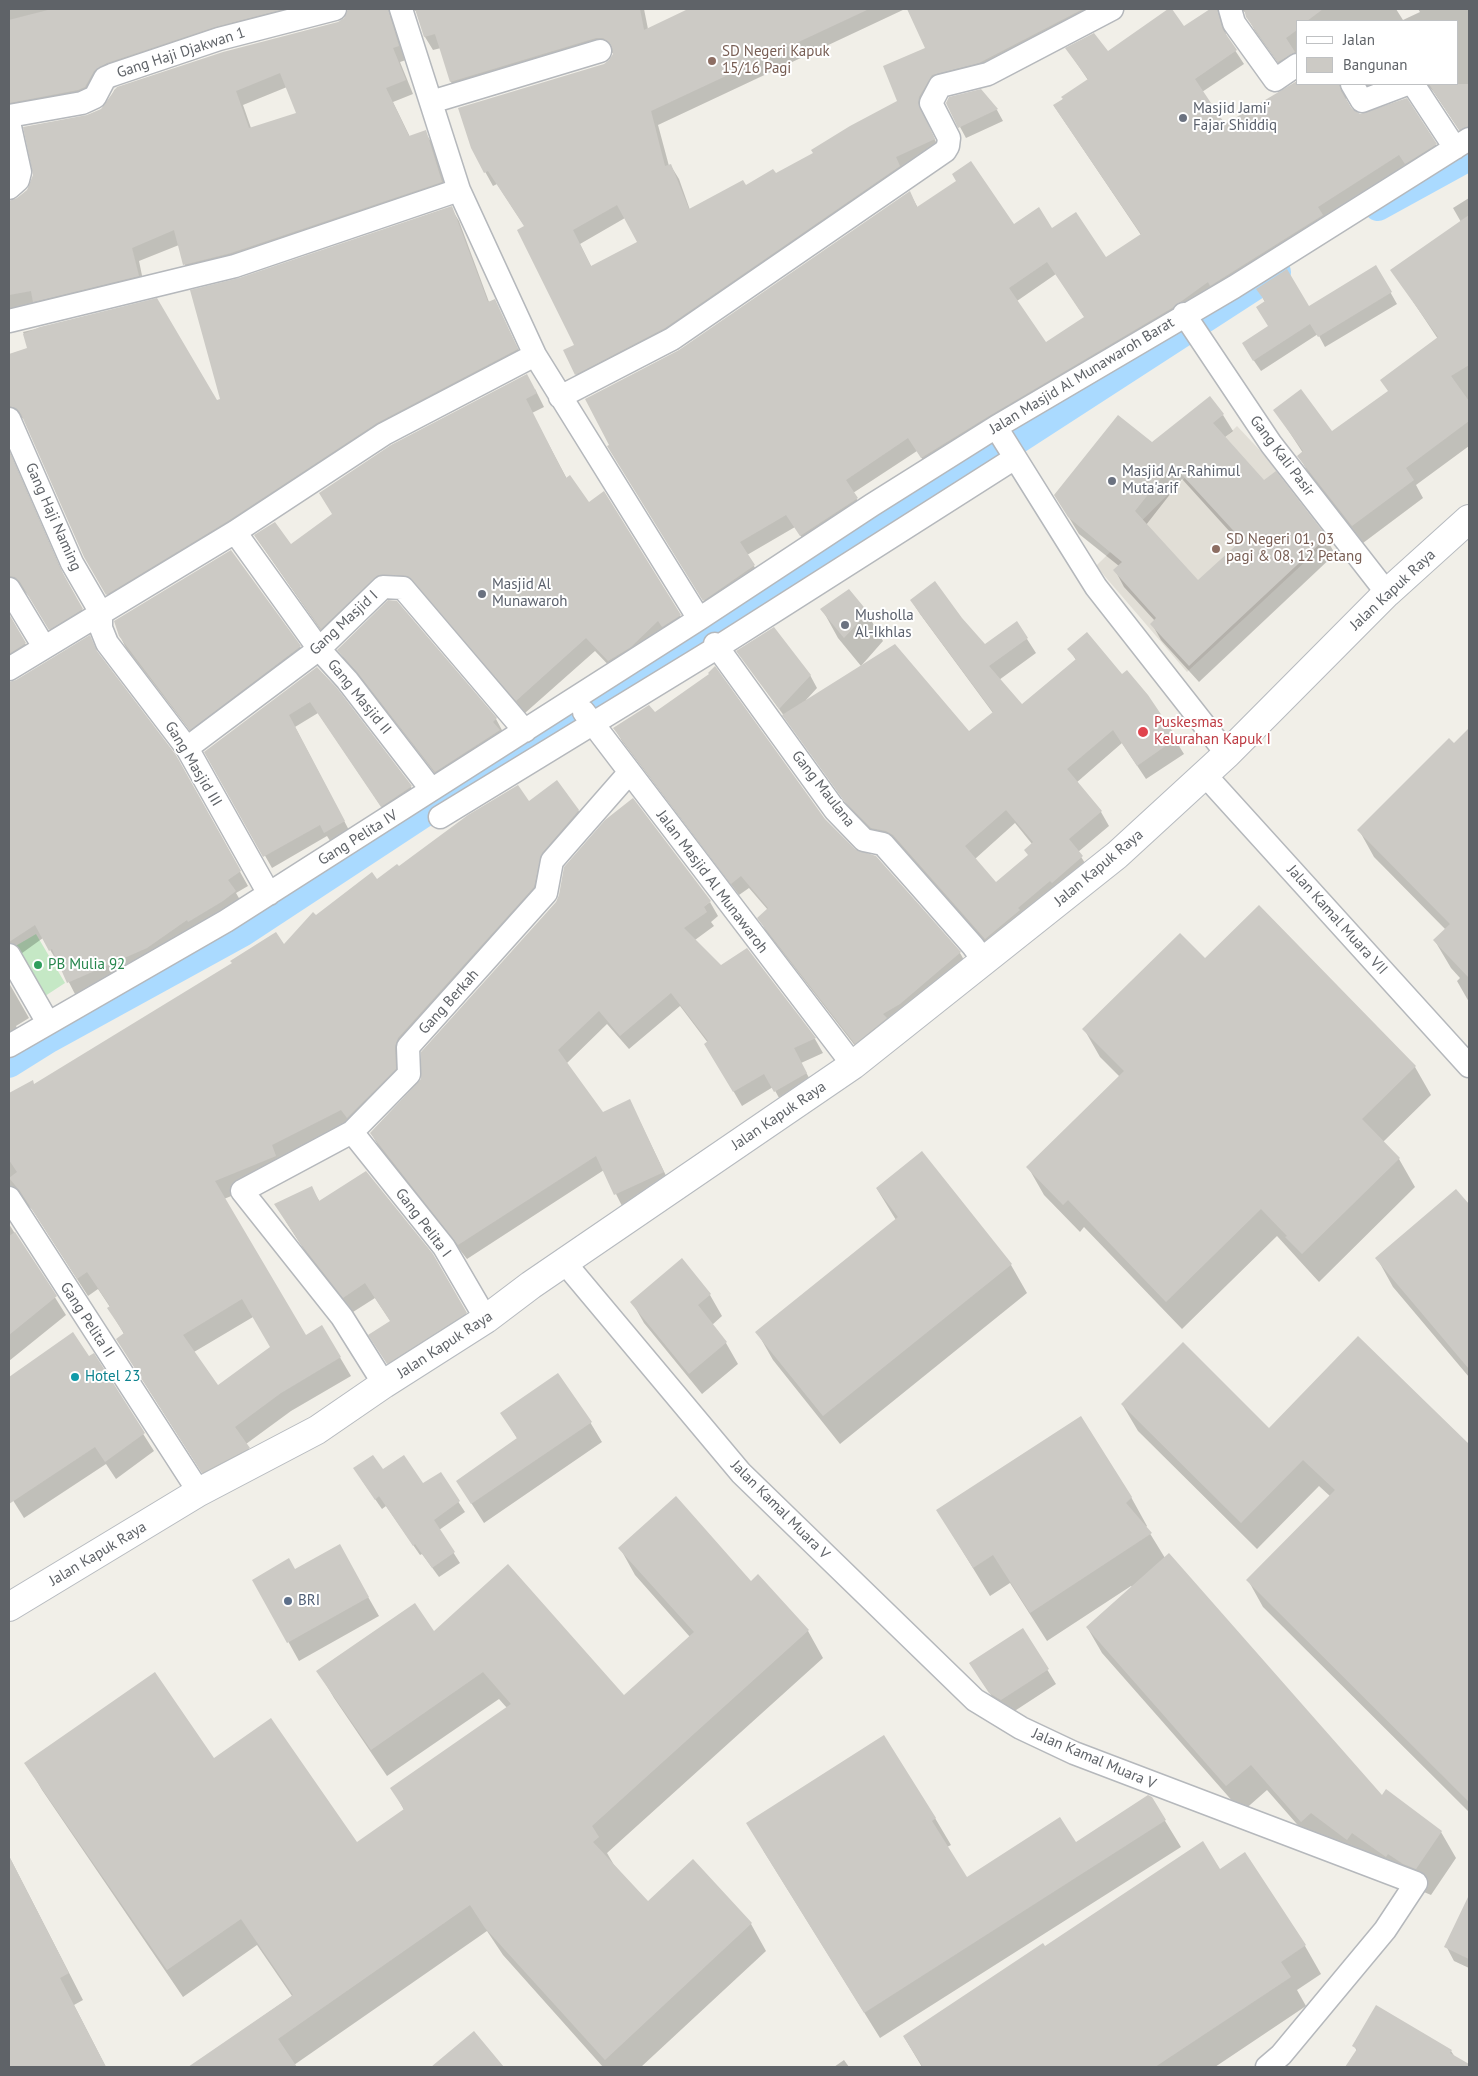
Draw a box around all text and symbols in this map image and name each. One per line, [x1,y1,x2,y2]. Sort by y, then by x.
legend [1296,20,1458,85]
street label: Gang Haji Djakwan 1 [115,24,247,82]
text: Jalan [1343,30,1375,49]
place label: SD Negeri Kapuk 15/16 Pagi [722,43,830,78]
marker: SD Negeri Kapuk 15/16 Pagi [706,55,718,67]
text: Bangunan [1343,55,1407,74]
place label: Masjid Jami' Fajar Shiddiq [1193,100,1277,135]
marker: Masjid Jami' Fajar Shiddiq [1177,112,1189,124]
street label: Jalan Masjid Al Munawaroh Barat [987,314,1177,438]
street label: Gang Kali Pasir [1246,412,1318,500]
street label: Gang Haji Naming [21,460,85,574]
place label: Masjid Ar-Rahimul Muta'arif [1122,463,1240,498]
marker: Masjid Ar-Rahimul Muta'arif [1106,475,1118,487]
place label: SD Negeri 01, 03 pagi & 08, 12 Petang [1226,531,1362,566]
marker: SD Negeri 01, 03 pagi & 08, 12 Petang [1210,543,1222,555]
street label: Jalan Kapuk Raya [1347,546,1439,634]
place label: Masjid Al Munawaroh [492,576,567,611]
street label: Gang Masjid I [306,587,382,659]
marker: Masjid Al Munawaroh [476,588,488,600]
place label: Musholla Al-Ikhlas [855,607,914,642]
marker: Musholla Al-Ikhlas [839,619,851,631]
street label: Gang Masjid II [323,656,395,738]
place label: Puskesmas Kelurahan Kapuk I [1154,714,1271,749]
street label: Gang Masjid III [161,718,225,810]
marker: Puskesmas Kelurahan Kapuk I [1136,725,1150,739]
street label: Gang Maulana [788,747,858,831]
street label: Gang Pelita IV [315,806,401,870]
street label: Jalan Masjid Al Munawaroh [652,807,772,957]
street label: Jalan Kapuk Raya [1051,826,1147,910]
street label: Jalan Kamal Muara VII [1283,862,1391,978]
place label: PB Mulia 92 [48,956,125,974]
marker: PB Mulia 92 [32,959,44,971]
street label: Gang Berkah [415,966,483,1038]
street label: Jalan Kapuk Raya [728,1078,830,1154]
street label: Gang Pelita I [391,1185,455,1261]
street label: Gang Pelita II [56,1279,118,1361]
street label: Jalan Kapuk Raya [394,1307,496,1383]
place label: Hotel 23 [85,1368,140,1386]
marker: Hotel 23 [69,1371,81,1383]
street label: Jalan Kamal Muara V [727,1457,833,1563]
street label: Jalan Kapuk Raya [46,1518,150,1590]
place label: BRI [298,1592,320,1610]
marker: BRI [282,1595,294,1607]
street label: Jalan Kamal Muara V [1030,1725,1158,1793]

